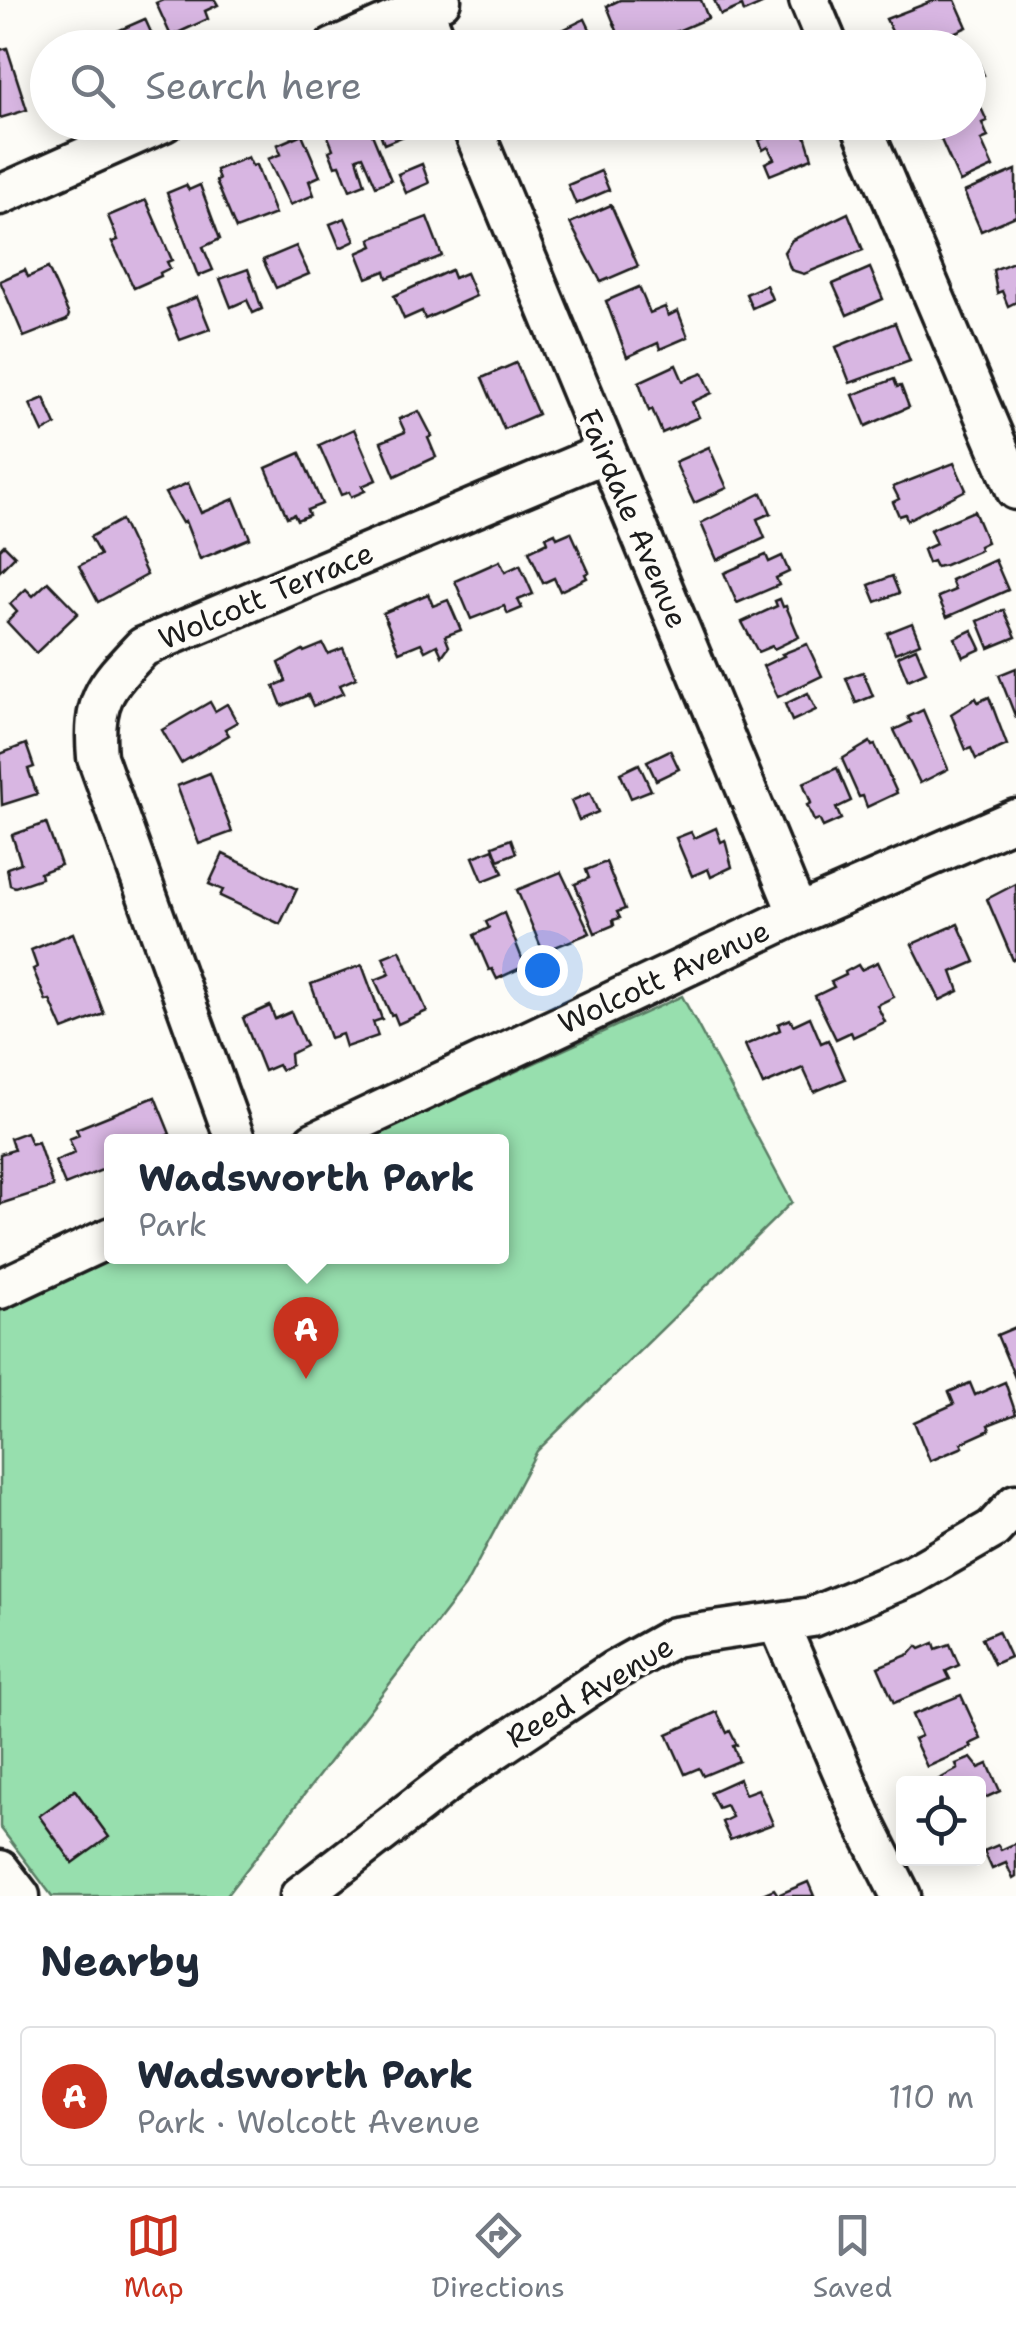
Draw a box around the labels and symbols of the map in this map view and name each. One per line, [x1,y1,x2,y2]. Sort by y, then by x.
street label: Fairdale Avenue [569,403,698,635]
street label: Wolcott Terrace [152,532,380,659]
street label: Wolcott Avenue [551,910,776,1043]
your location [517,945,568,996]
pin: A [274,1296,338,1379]
street label: Reed Avenue [498,1625,681,1758]

